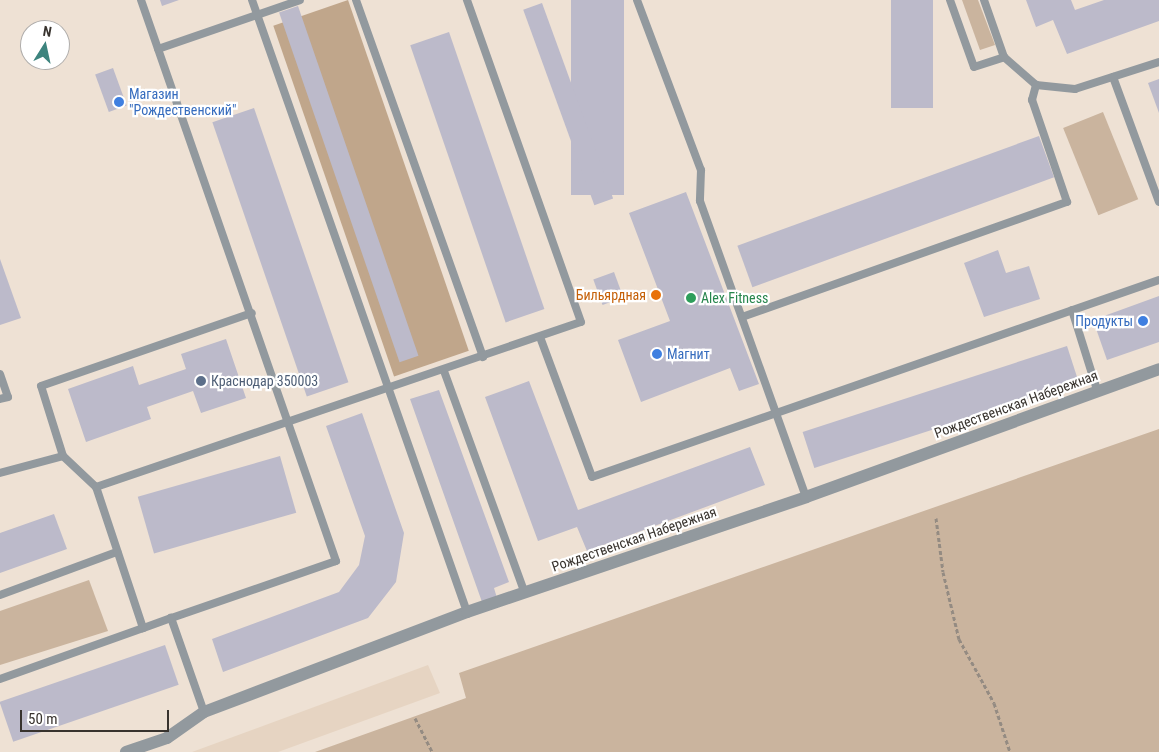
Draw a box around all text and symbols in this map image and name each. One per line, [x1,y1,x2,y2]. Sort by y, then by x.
north arrow [20,20,70,70]
text: N [42,23,53,40]
place label: Магазин "Рождественский" [129,86,236,118]
marker: Магазин "Рождественский" [113,96,125,108]
place label: Бильярдная [576,287,646,303]
marker: Бильярдная [650,289,662,301]
place label: Alex Fitness [701,290,768,306]
marker: Alex Fitness [685,292,697,304]
place label: Продукты [1075,313,1133,329]
marker: Продукты [1137,315,1149,327]
place label: Магнит [667,346,710,362]
marker: Магнит [651,348,663,360]
street label: Рождественская Набережная [932,367,1100,441]
place label: Краснодар 350003 [211,373,318,389]
marker: Краснодар 350003 [195,375,207,387]
street label: Рождественская Набережная [549,503,719,575]
scale bar [22,700,171,732]
text: 50 m [28,710,58,728]

